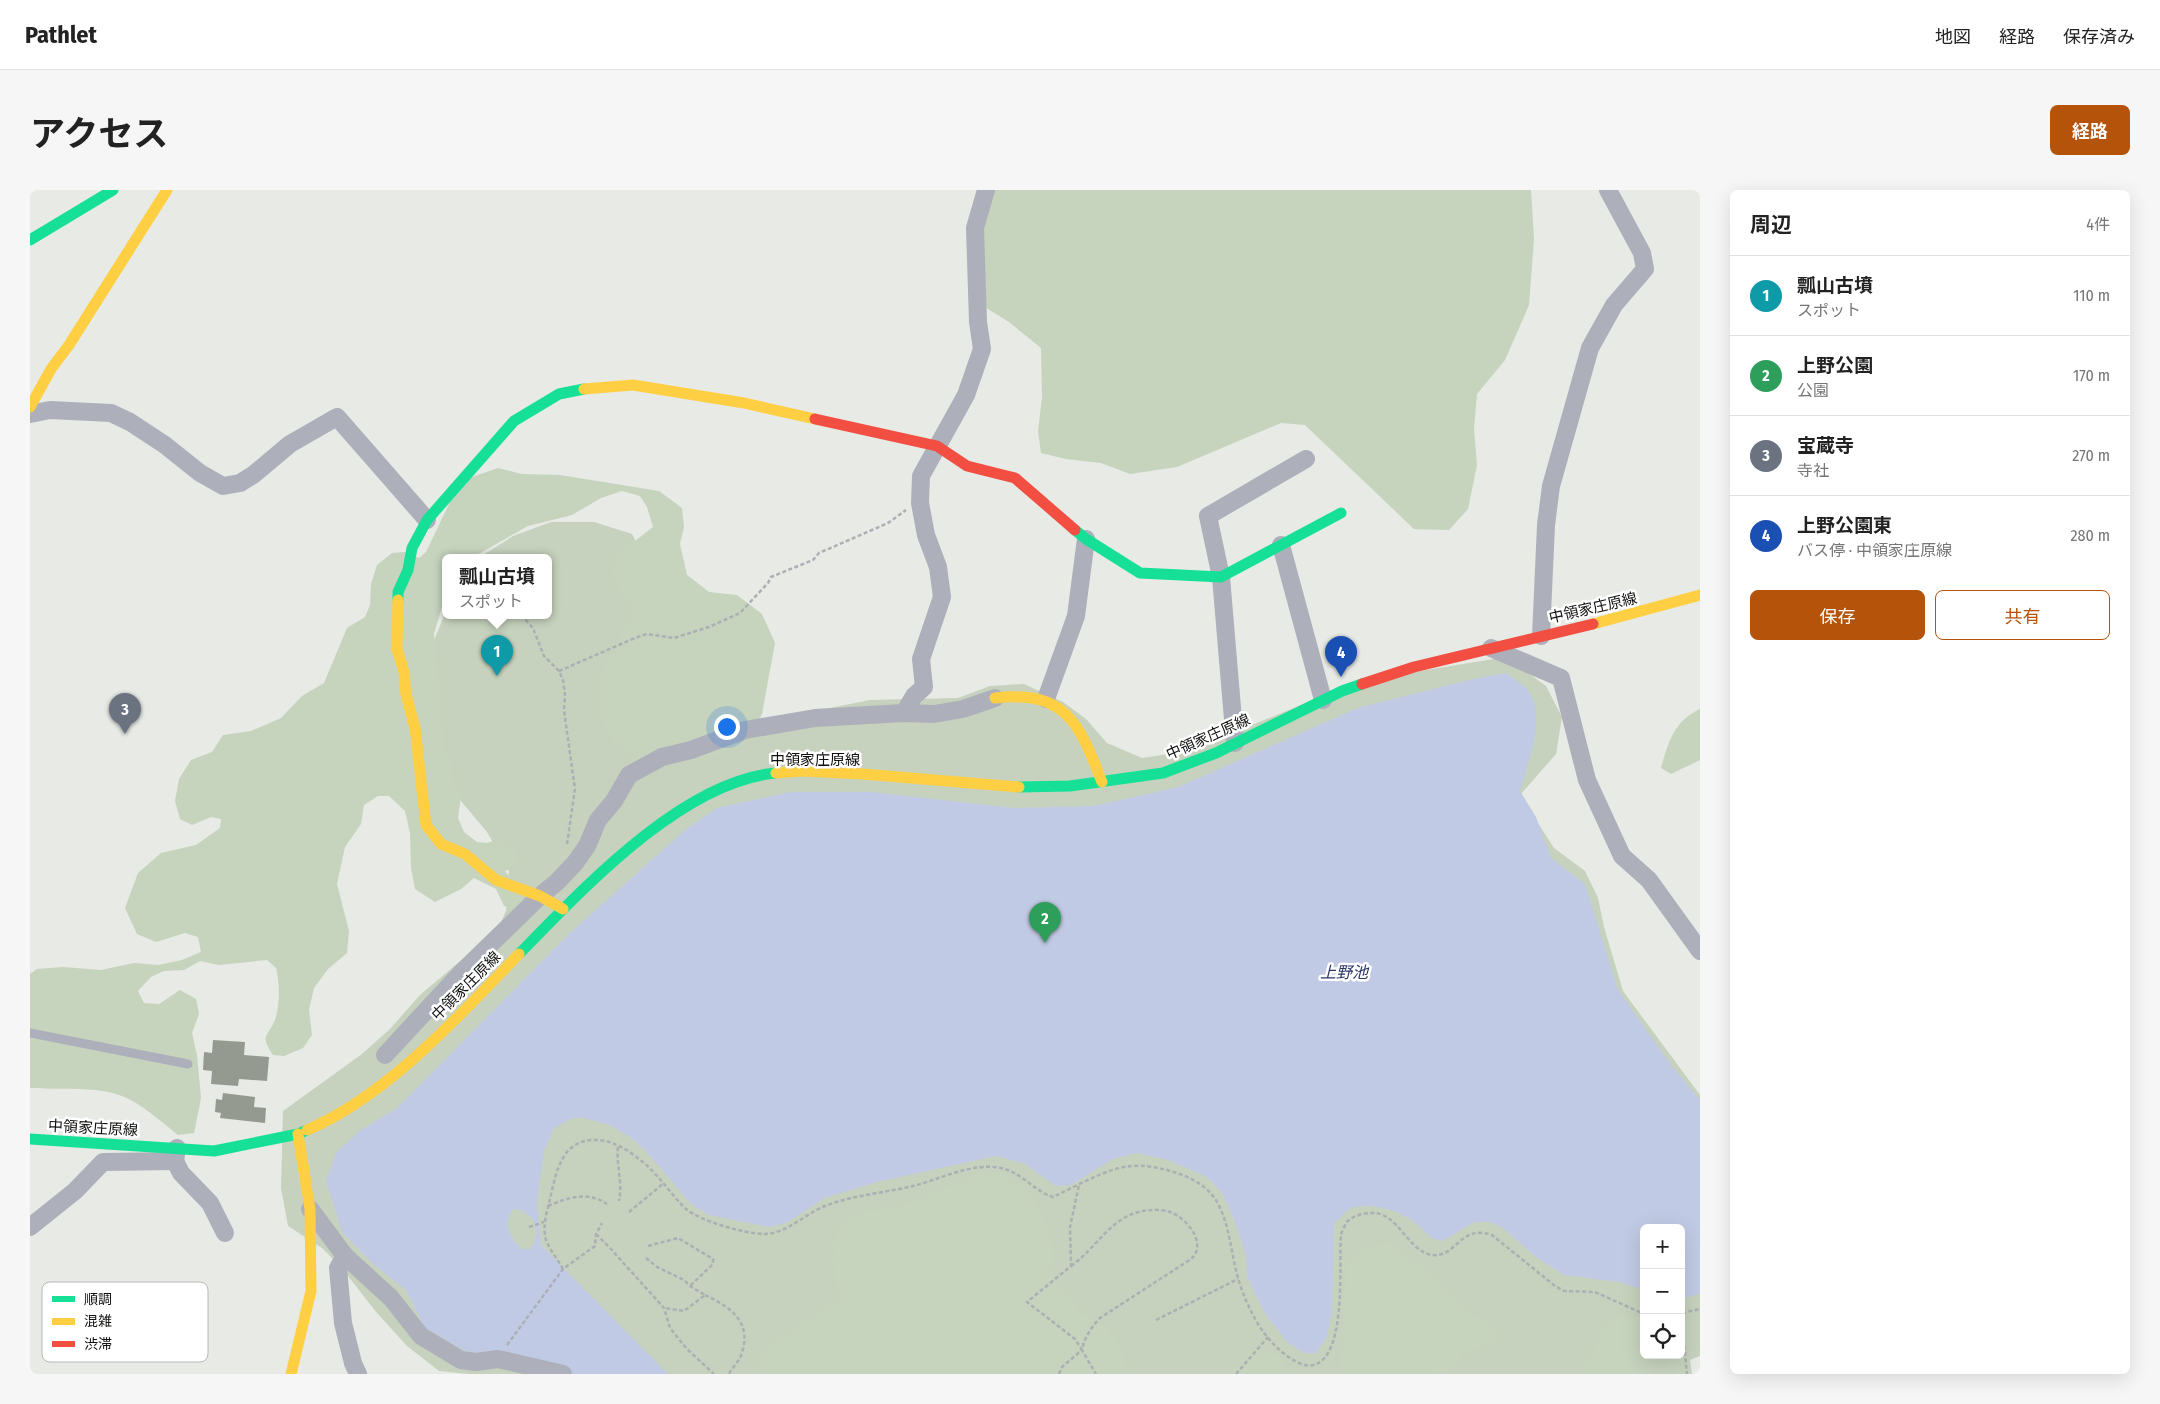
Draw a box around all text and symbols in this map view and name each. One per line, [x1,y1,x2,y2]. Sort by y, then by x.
text: Pathlet [25,21,97,49]
text: 地図 [1935,26,1971,48]
text: 経路 [1999,26,2035,48]
text: 保存済み [2063,26,2135,48]
button: 経路 [2050,105,2130,155]
text: アクセス [30,113,168,155]
text: 周辺 [1750,212,1792,238]
text: 4件 [2086,215,2110,234]
text: 瓢山古墳 [1797,274,1873,297]
text: 1 [1763,286,1769,305]
text: 110 m [2073,286,2110,305]
text: スポット [1797,301,1861,320]
text: 上野公園 [1797,354,1873,377]
text: 2 [1762,366,1770,385]
text: 170 m [2073,366,2110,385]
text: 公園 [1797,381,1829,400]
text: 宝蔵寺 [1797,434,1854,457]
text: 3 [1762,446,1770,465]
text: 270 m [2072,446,2110,465]
text: 寺社 [1797,461,1829,480]
text: 上野公園東 [1797,514,1892,537]
text: 4 [1762,526,1770,545]
text: 280 m [2071,526,2110,545]
text: バス停 · 中領家庄原線 [1797,541,1952,560]
popup [442,554,552,619]
text: 瓢山古墳 [459,565,535,588]
street label: 中領家庄原線 [1547,589,1639,627]
button: 保存 [1750,590,1925,640]
button: 共有 [1935,590,2110,640]
text: スポット [459,592,523,611]
pin: 1 [481,635,513,676]
pin: 4 [1325,636,1357,677]
pin: 3 [109,693,141,734]
street label: 中領家庄原線 [1163,710,1253,764]
your location [714,714,740,740]
street label: 中領家庄原線 [770,751,860,769]
pin: 2 [1029,902,1061,943]
street label: 中領家庄原線 [428,948,504,1024]
water label: 上野池 [1320,963,1370,982]
street label: 中領家庄原線 [48,1117,138,1139]
map controls [1640,1224,1685,1359]
button: + [1640,1224,1685,1269]
button: − [1640,1269,1685,1314]
legend [42,1282,208,1362]
text: 順調 [84,1291,112,1308]
text: 混雑 [84,1313,112,1330]
button: locate [1640,1314,1685,1359]
text: 渋滞 [84,1336,112,1353]

